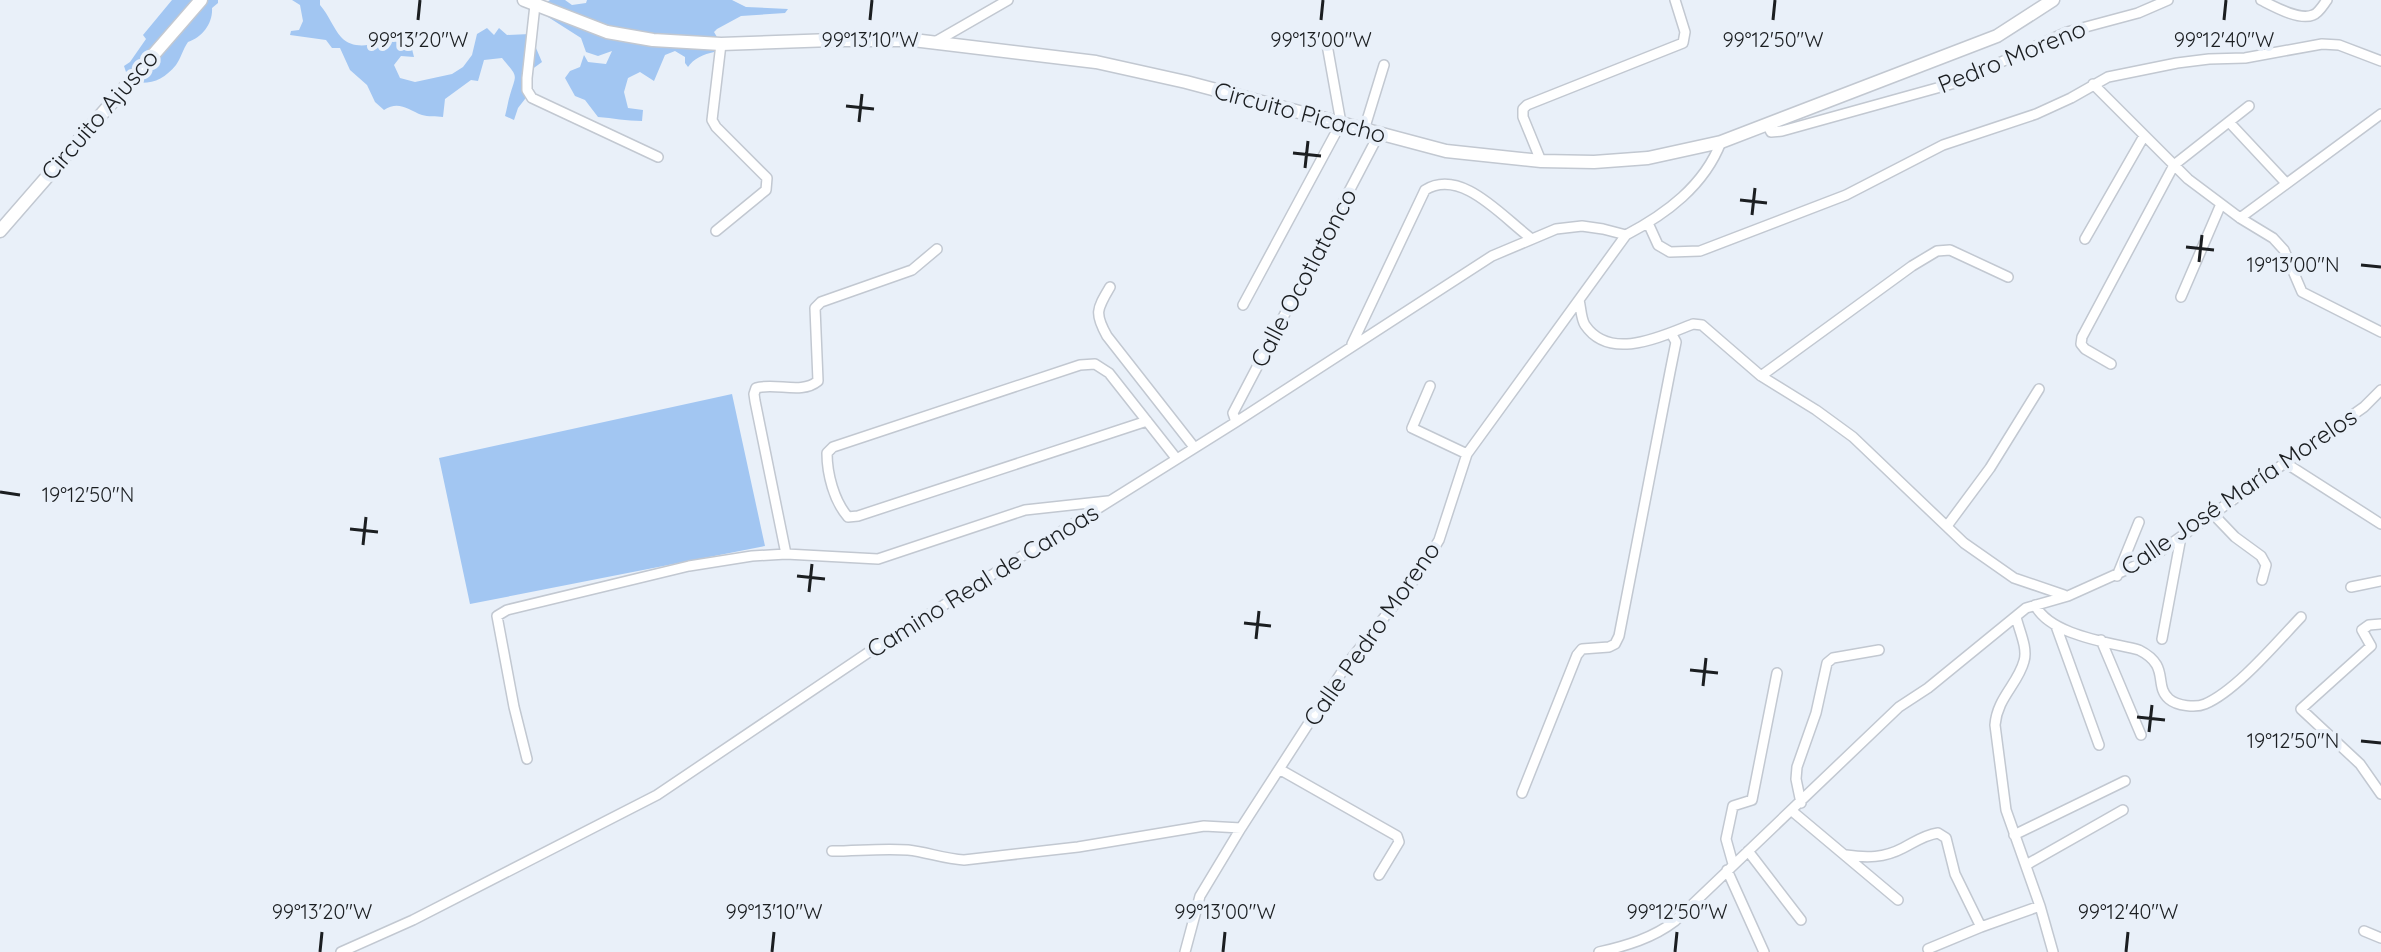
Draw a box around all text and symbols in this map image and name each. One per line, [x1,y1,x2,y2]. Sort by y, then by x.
street label: Pedro Moreno [1933,13,2090,99]
text: 99°13'20"W [368,27,468,52]
text: 99°13'10"W [822,27,918,52]
text: 99°13'00"W [1270,27,1372,52]
text: 99°12'50"W [1722,27,1824,52]
text: 99°12'40"W [2174,27,2274,52]
street label: Circuito Ajusco [34,43,164,186]
street label: Circuito Picacho [1211,75,1390,149]
street label: Calle Ocotlatonco [1243,183,1363,372]
text: 19°13'00"N [2247,252,2339,277]
street label: Calle José María Morelos [2115,401,2362,581]
text: 19°12'50"N [42,482,134,507]
street label: Camino Real de Canoas [861,497,1104,664]
street label: Calle Pedro Moreno [1296,536,1446,731]
text: 19°12'50"N [2247,728,2339,753]
text: 99°13'20"W [272,899,372,924]
text: 99°13'10"W [726,899,822,924]
text: 99°13'00"W [1174,899,1276,924]
text: 99°12'50"W [1626,899,1728,924]
text: 99°12'40"W [2078,899,2178,924]

